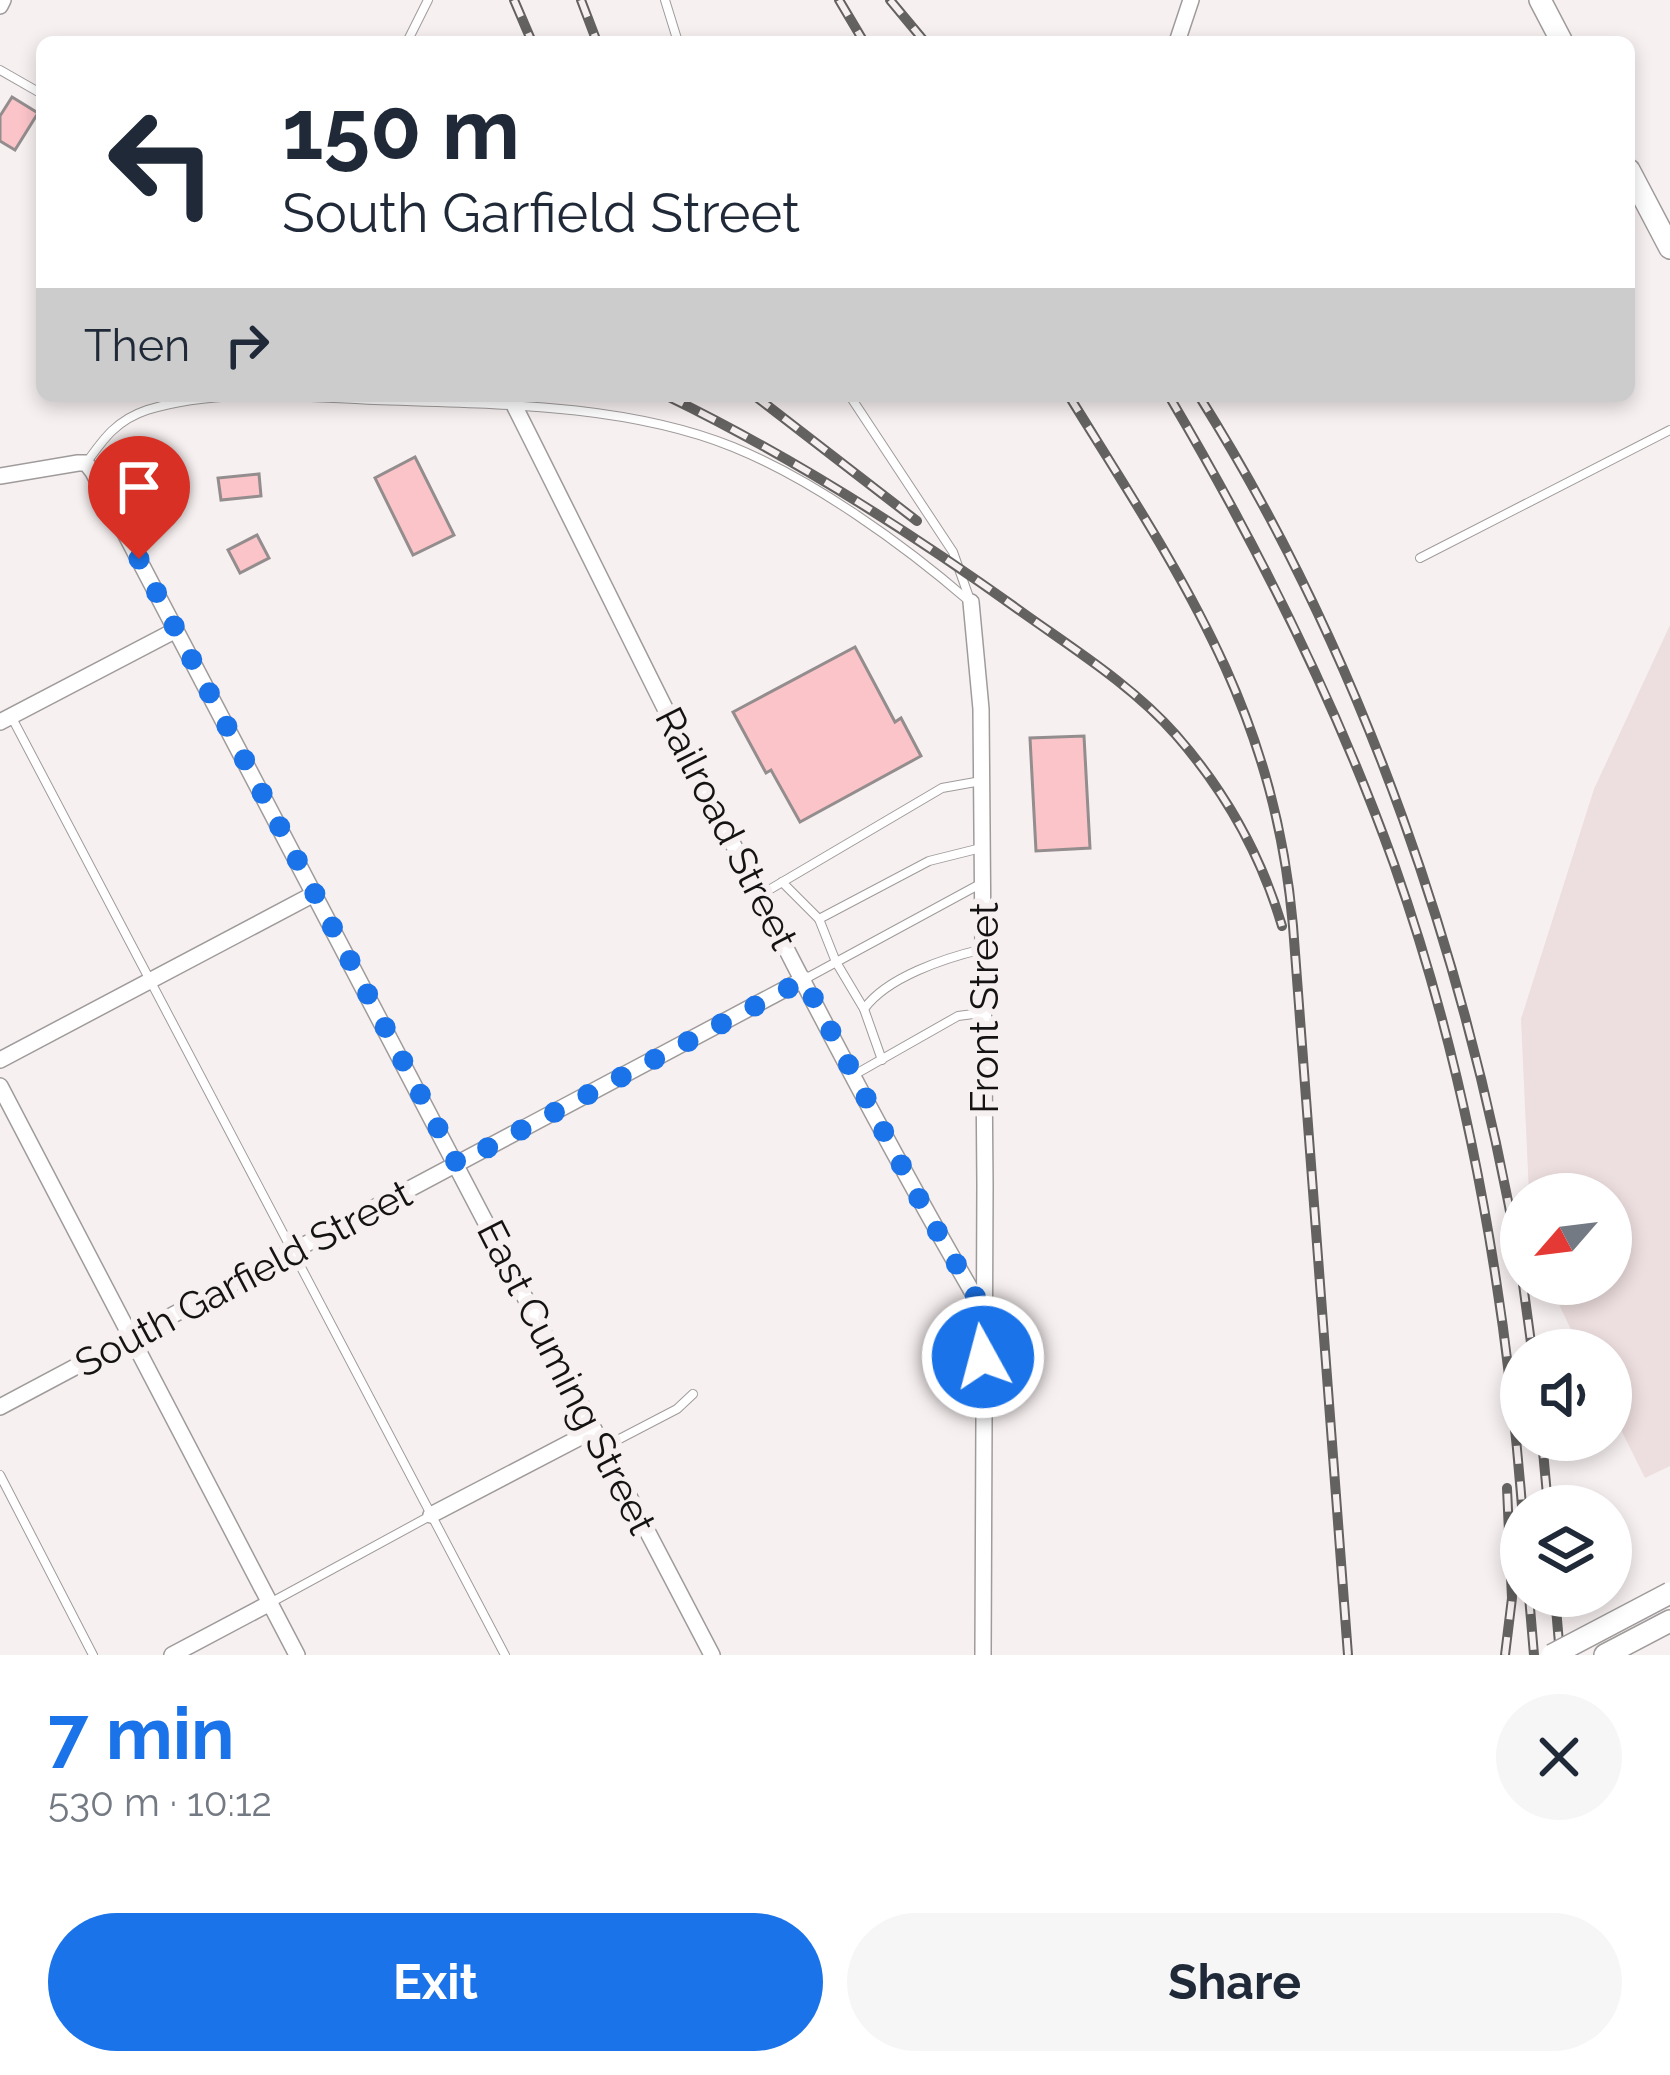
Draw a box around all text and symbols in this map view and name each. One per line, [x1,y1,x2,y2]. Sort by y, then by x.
text: 150 m [282,80,520,179]
icon: left [84,84,240,240]
text: South Garfield Street [282,181,800,245]
icon: right [214,312,280,378]
text: Then [84,319,190,372]
pin [88,436,190,559]
icon: arrive [106,454,172,520]
street label: Railroad Street [646,699,808,957]
street label: Front Street [961,902,1007,1114]
street label: South Garfield Street [67,1170,419,1386]
north arrow [1500,1173,1632,1305]
map controls [1500,1173,1632,1617]
street label: East Cuming Street [468,1212,666,1542]
position arrow [920,1294,1046,1420]
button: sound [1500,1329,1632,1461]
button: layers [1500,1485,1632,1617]
text: 7 min [48,1691,235,1776]
button: close [1496,1694,1622,1820]
text: 530 m · 10:12 [48,1779,272,1825]
button: Exit [48,1913,823,2051]
button: Share [847,1913,1622,2051]

